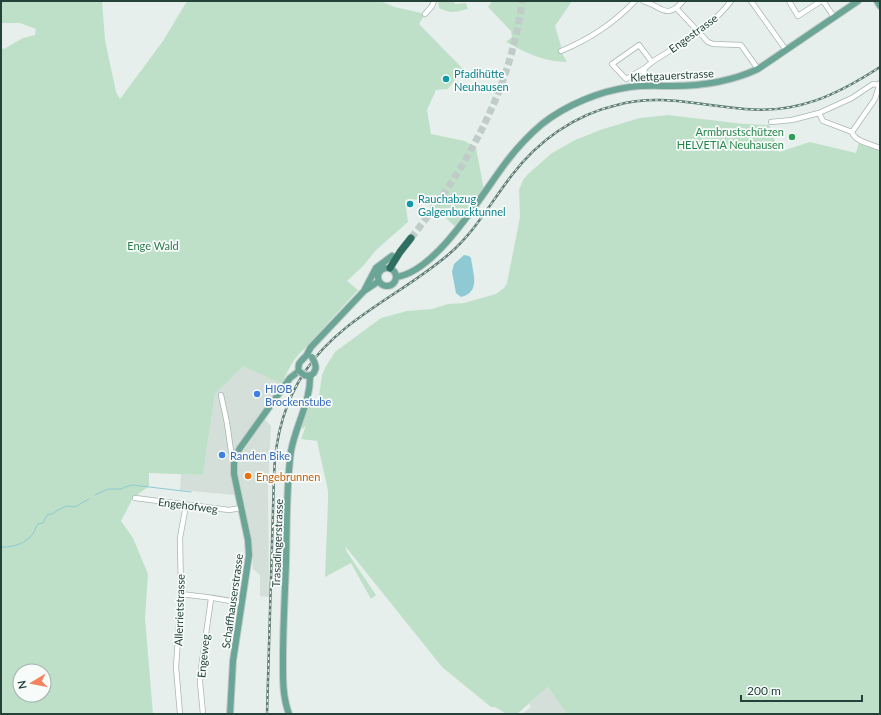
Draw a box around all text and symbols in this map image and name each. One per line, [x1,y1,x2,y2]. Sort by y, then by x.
street label: Engestrasse [666,11,720,55]
street label: Klettgauerstrasse [630,66,714,84]
place label: Pfadihütte Neuhausen [454,67,509,93]
marker: Pfadihütte Neuhausen [441,74,451,84]
place label: Armbrustschützen HELVETIA Neuhausen [677,125,784,151]
marker: Armbrustschützen HELVETIA Neuhausen [787,132,797,142]
place label: Rauchabzug Galgenbucktunnel [418,192,506,218]
marker: Rauchabzug Galgenbucktunnel [405,199,415,209]
park label: Enge Wald [127,239,179,252]
place label: HIOB Brockenstube [265,382,331,408]
marker: HIOB Brockenstube [252,389,262,399]
place label: Randen Bike [230,449,290,462]
marker: Randen Bike [217,450,227,460]
place label: Engebrunnen [256,470,320,483]
marker: Engebrunnen [243,471,253,481]
street label: Engehofweg [157,495,219,515]
street label: Trasadingerstrasse [269,498,285,588]
street label: Schaffhauserstrasse [219,552,245,649]
street label: Allerrietstrasse [171,574,187,646]
street label: Engeweg [194,633,212,678]
north arrow [12,663,52,703]
scale bar [741,677,862,703]
text: N [15,680,29,690]
text: 200 m [747,683,781,698]

